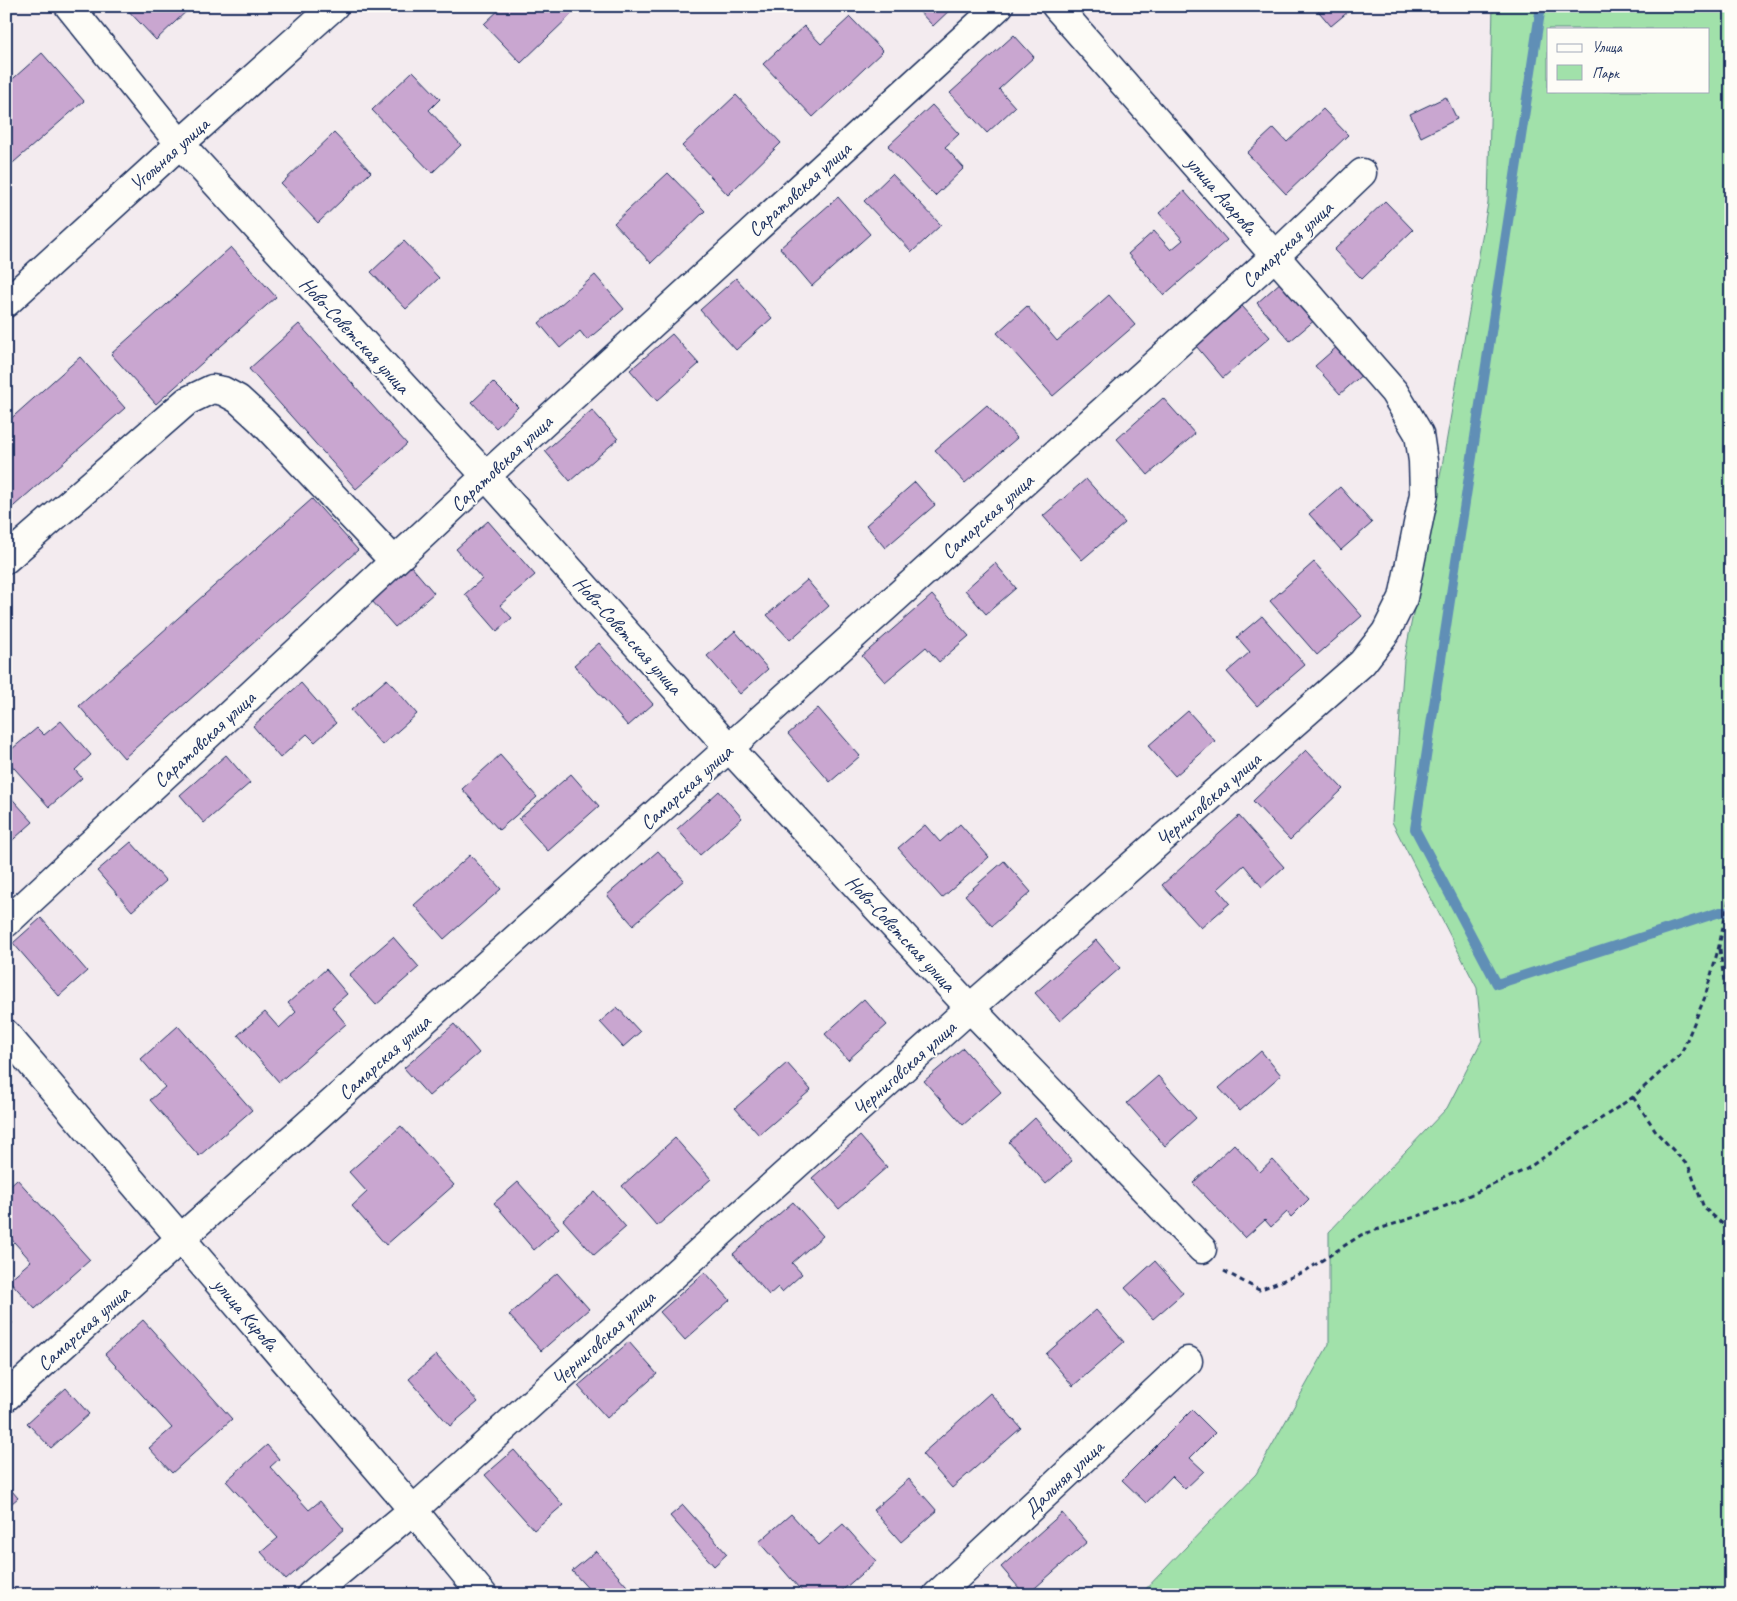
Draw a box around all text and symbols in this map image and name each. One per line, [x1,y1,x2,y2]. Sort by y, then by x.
legend [1547,28,1710,92]
text: Улица [1592,38,1623,57]
text: Парк [1592,64,1620,83]
street label: Угольная улица [124,111,216,197]
street label: Саратовская улица [742,135,858,242]
street label: улица Азарова [1180,150,1264,241]
street label: Самарская улица [1236,195,1339,293]
street label: Ново-Советская улица [294,272,416,400]
street label: Саратовская улица [445,408,559,517]
street label: Самарская улица [936,467,1040,565]
street label: Ново-Советская улица [568,571,688,701]
street label: Саратовская улица [148,684,262,793]
street label: Самарская улица [635,738,739,836]
street label: Черниговская улица [1151,746,1267,852]
street label: Ново-Советская улица [840,870,962,998]
street label: Самарская улица [333,1008,437,1106]
street label: Черниговская улица [847,1014,963,1121]
street label: улица Кирова [207,1272,285,1358]
street label: Самарская улица [32,1279,136,1377]
street label: Черниговская улица [546,1284,662,1391]
street label: Дальняя улица [1018,1434,1110,1522]

